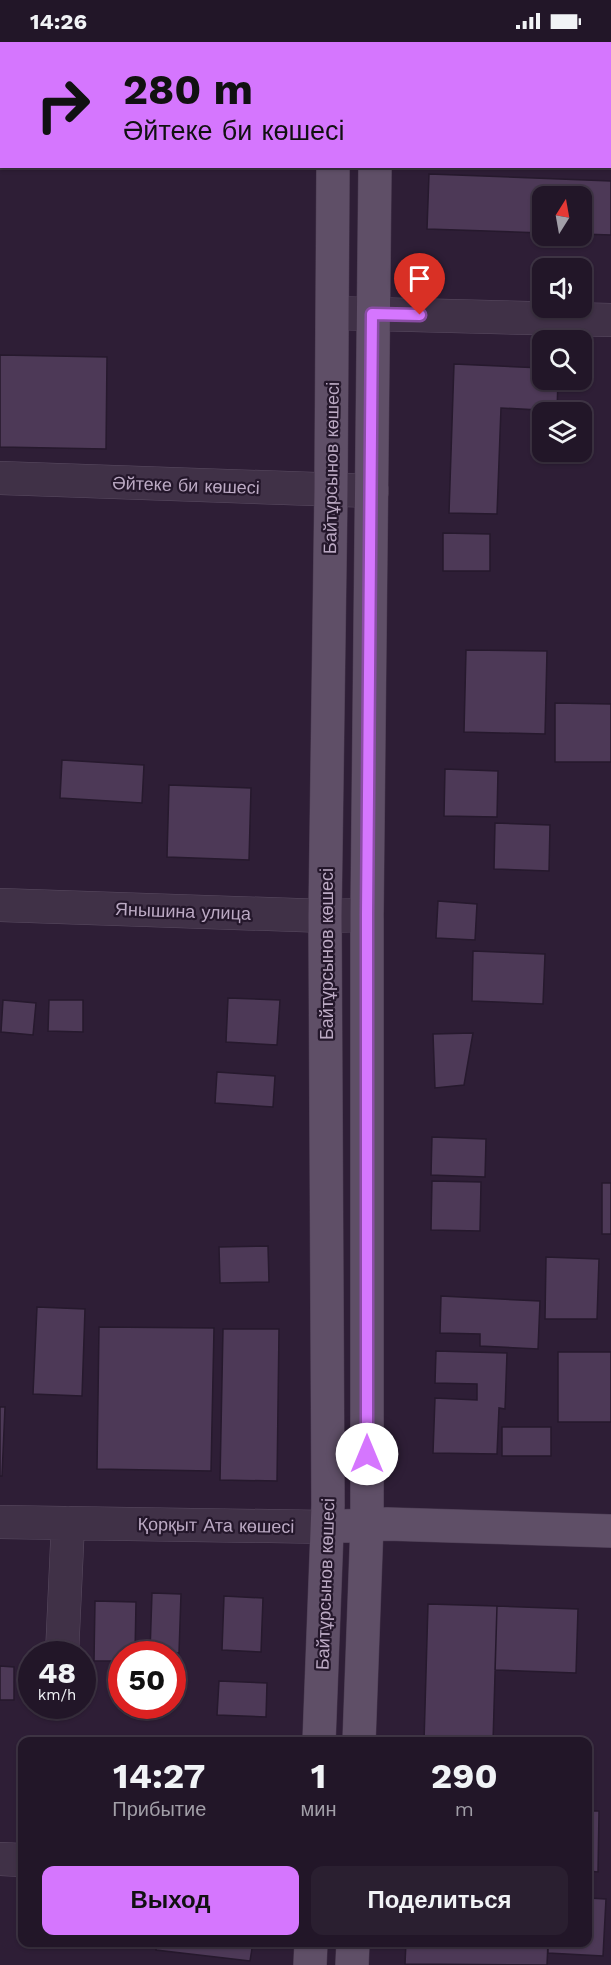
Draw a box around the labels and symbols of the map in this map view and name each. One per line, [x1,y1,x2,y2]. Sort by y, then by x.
north arrow [532,186,592,246]
pin [394,253,445,315]
street label: Байтұрсынов көшесі [319,382,343,554]
street label: Әйтеке би көшесі [112,472,260,498]
street label: Байтұрсынов көшесі [316,868,337,1040]
street label: Янышина улица [115,898,252,924]
position arrow [335,1422,399,1486]
street label: Байтұрсынов көшесі [312,1498,338,1670]
street label: Қорқыт Ата көшесі [137,1513,295,1537]
speed limit sign: 50 [108,1641,186,1719]

